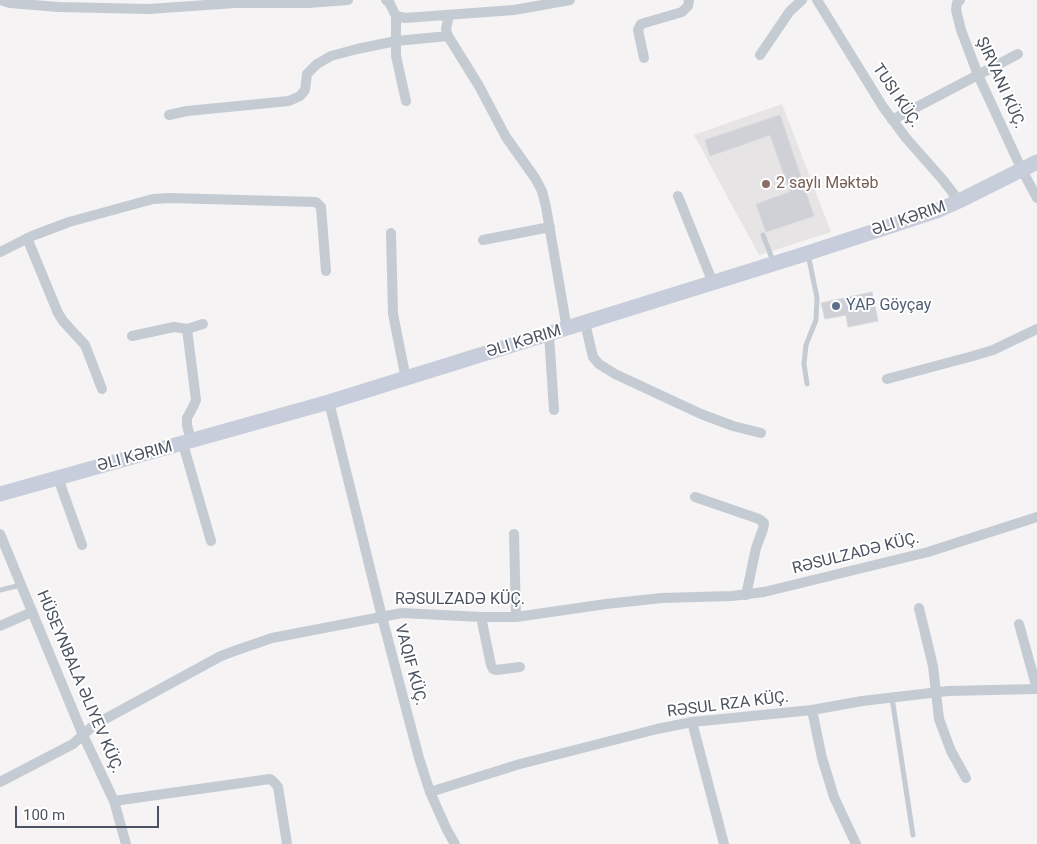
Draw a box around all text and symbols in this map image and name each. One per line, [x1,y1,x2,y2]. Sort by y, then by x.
street label: ŞIRVANI KÜÇ. [971,34,1029,132]
street label: TUSI KÜÇ. [868,60,924,132]
place label: 2 saylı Məktəb [776,174,878,194]
marker: 2 saylı Məktəb [760,178,772,190]
street label: ƏLI KƏRIM [869,197,949,241]
place label: YAP Göyçay [846,296,931,316]
marker: YAP Göyçay [830,300,842,312]
street label: ƏLI KƏRIM [484,322,564,362]
street label: ƏLI KƏRIM [95,438,175,476]
street label: RƏSULZADƏ KÜÇ. [791,529,921,579]
street label: HÜSEYNBALA ƏLIYEV KÜÇ. [32,588,126,776]
street label: RƏSULZADƏ KÜÇ. [395,590,525,610]
street label: VAQIF KÜÇ. [390,622,430,708]
street label: RƏSUL RZA KÜÇ. [666,688,790,722]
scale bar [18,796,161,828]
text: 100 m [23,806,65,824]

